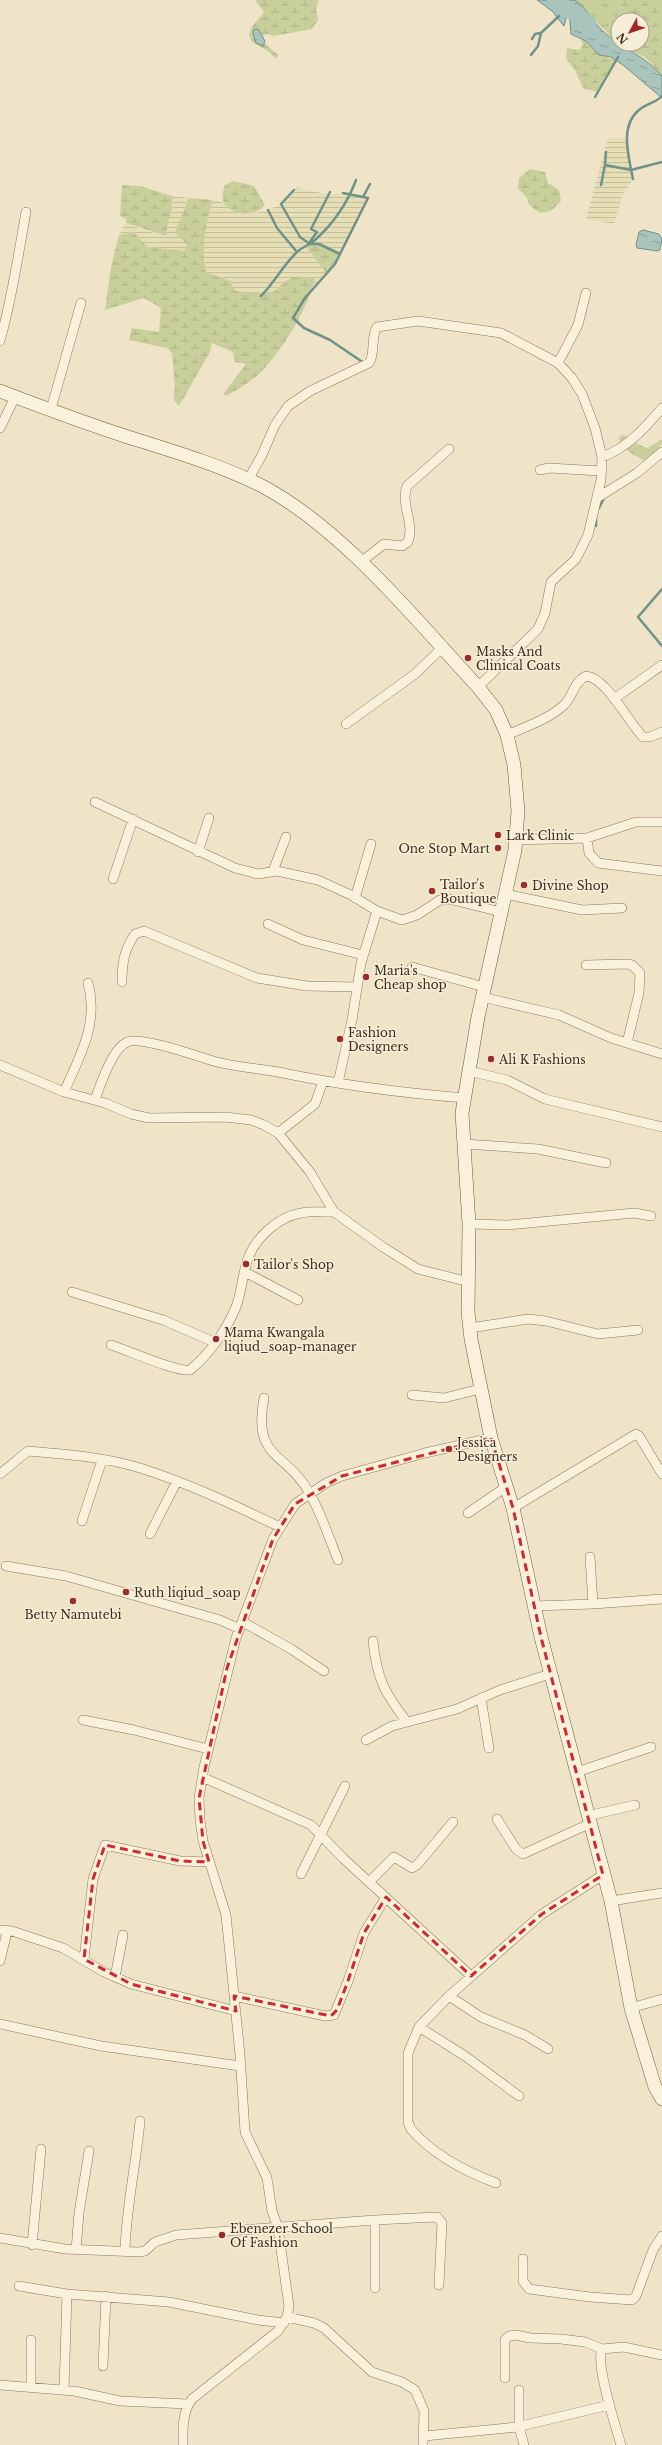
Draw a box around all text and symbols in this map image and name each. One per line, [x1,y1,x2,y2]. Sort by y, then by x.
north arrow [610,12,650,52]
text: N [613,29,631,47]
place label: Masks And Clinical Coats [476,644,561,673]
marker: Masks And Clinical Coats [463,653,473,663]
place label: Lark Clinic [506,828,575,843]
marker: Lark Clinic [493,830,503,840]
place label: One Stop Mart [398,841,490,856]
marker: One Stop Mart [493,843,503,853]
place label: Tailor's Boutique [440,877,497,906]
place label: Divine Shop [532,878,609,893]
marker: Divine Shop [519,880,529,890]
marker: Tailor's Boutique [427,886,437,896]
place label: Maria's Cheap shop [374,963,447,992]
marker: Maria's Cheap shop [361,972,371,982]
place label: Fashion Designers [348,1025,409,1054]
marker: Fashion Designers [335,1034,345,1044]
place label: Ali K Fashions [498,1052,586,1067]
marker: Ali K Fashions [486,1054,496,1064]
place label: Tailor's Shop [254,1257,334,1272]
marker: Tailor's Shop [241,1259,251,1269]
place label: Mama Kwangala liqiud_soap-manager [224,1325,357,1354]
marker: Mama Kwangala liqiud_soap-manager [211,1334,221,1344]
place label: Jessica Designers [455,1435,518,1464]
marker: Jessica Designers [444,1444,454,1454]
place label: Ruth liqiud_soap [134,1585,241,1600]
marker: Ruth liqiud_soap [121,1587,131,1597]
marker: Betty Namutebi [68,1596,78,1606]
place label: Betty Namutebi [24,1607,122,1622]
place label: Ebenezer School Of Fashion [230,2221,333,2250]
marker: Ebenezer School Of Fashion [217,2230,227,2240]

